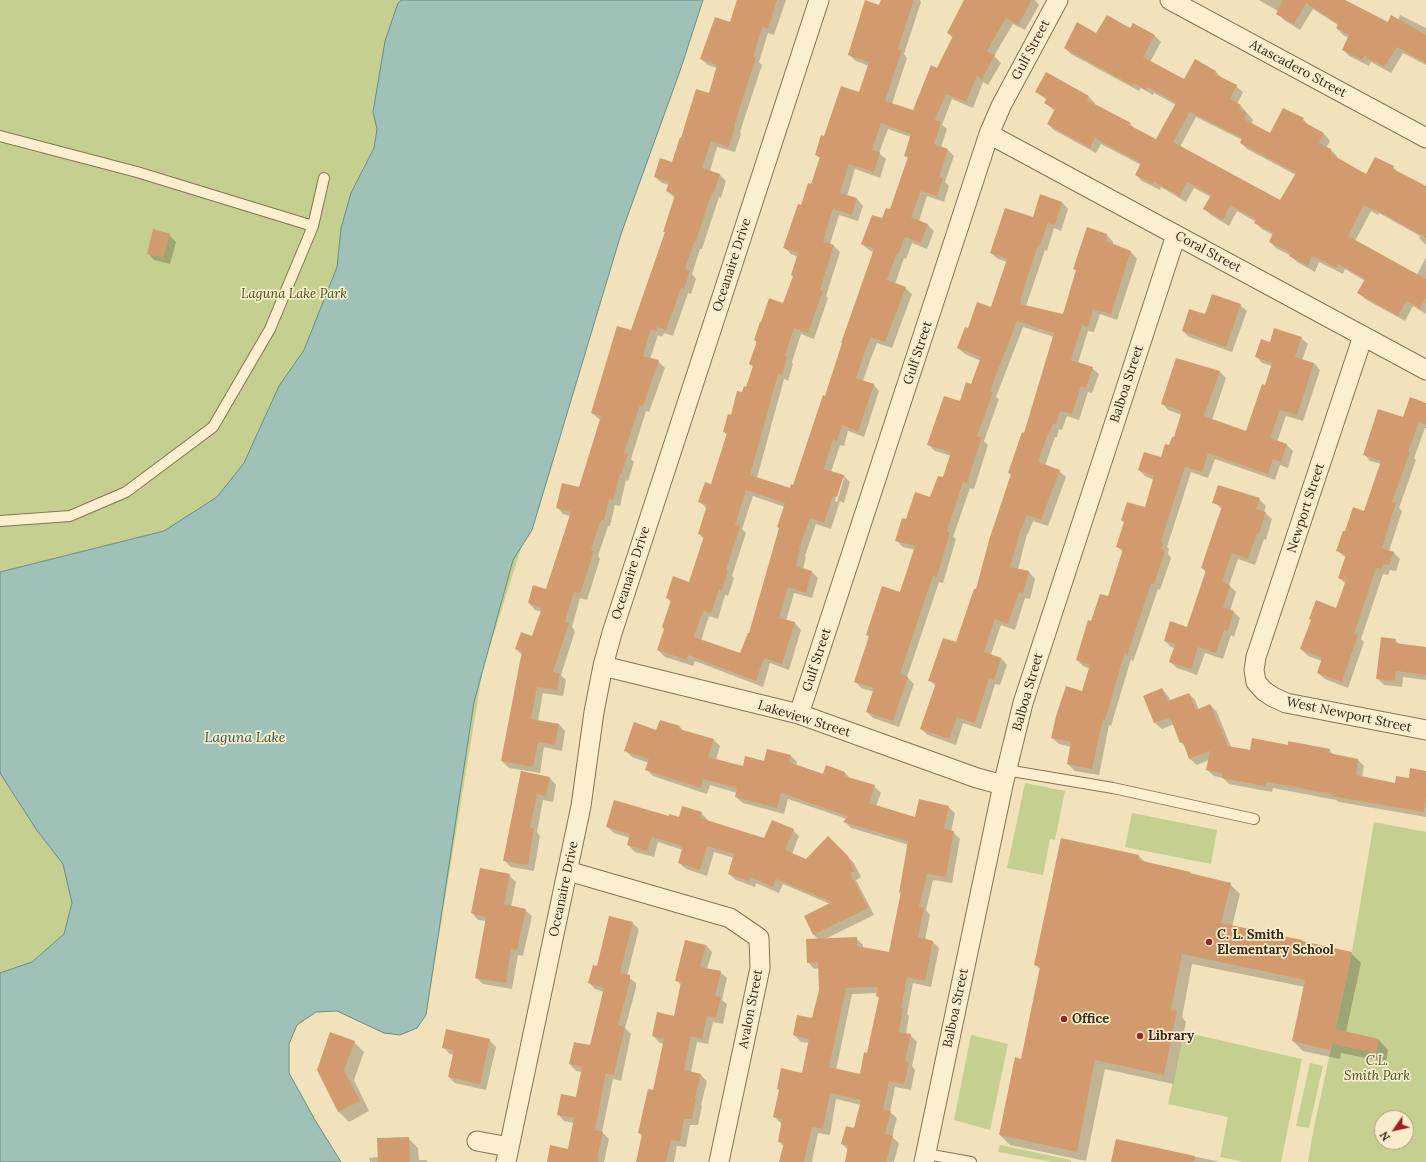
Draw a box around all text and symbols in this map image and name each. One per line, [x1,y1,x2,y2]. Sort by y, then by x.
street label: Gulf Street [1009,17,1053,83]
street label: Atascadero Street [1247,37,1349,101]
street label: Oceanaire Drive [710,216,754,314]
street label: Coral Street [1172,228,1244,276]
park label: Laguna Lake Park [241,286,347,302]
street label: Gulf Street [900,319,936,387]
street label: Balboa Street [1107,343,1147,425]
street label: Newport Street [1284,461,1328,555]
street label: Oceanaire Drive [609,524,653,622]
street label: Gulf Street [799,626,835,694]
street label: Balboa Street [1009,651,1047,733]
street label: West Newport Street [1285,694,1413,736]
street label: Lakeview Street [756,697,852,741]
water label: Laguna Lake [205,730,285,746]
street label: Oceanaire Drive [546,840,582,938]
place label: C. L. Smith Elementary School [1217,927,1334,958]
marker: C. L. Smith Elementary School [1204,937,1214,947]
street label: Balboa Street [940,967,972,1049]
street label: Avalon Street [736,968,766,1050]
place label: Office [1072,1011,1109,1027]
marker: Office [1059,1014,1069,1024]
place label: Library [1148,1028,1194,1044]
marker: Library [1135,1031,1145,1041]
park label: C.L. Smith Park [1344,1053,1410,1084]
north arrow [1374,1110,1414,1150]
text: N [1377,1129,1393,1144]

